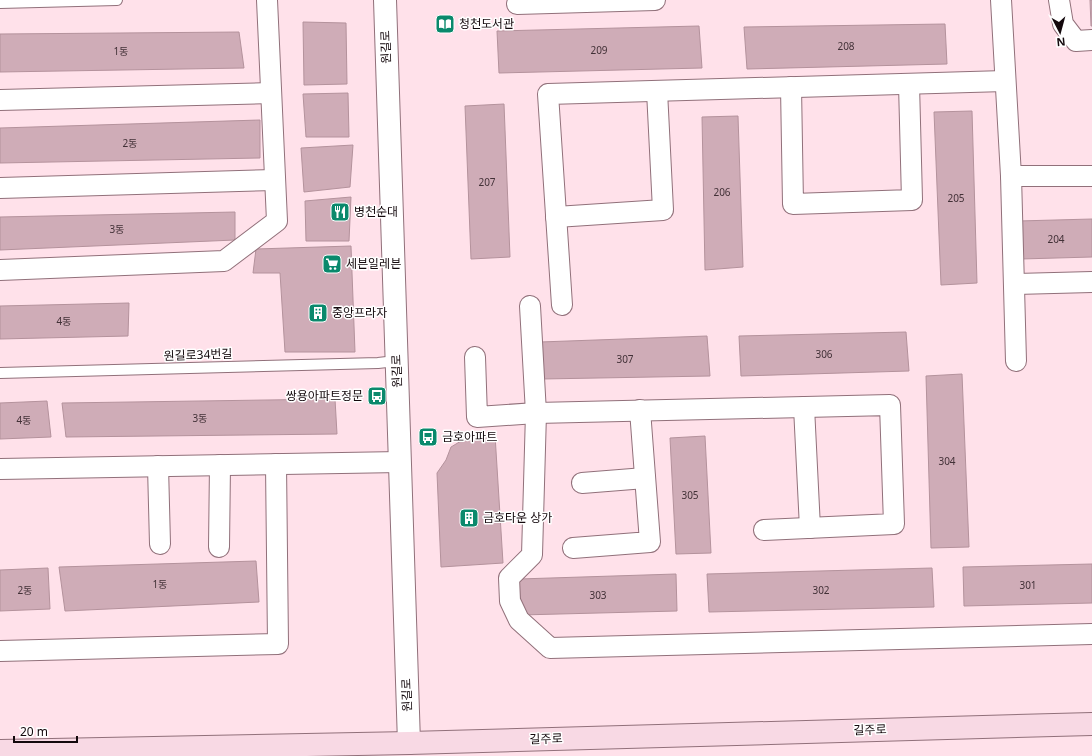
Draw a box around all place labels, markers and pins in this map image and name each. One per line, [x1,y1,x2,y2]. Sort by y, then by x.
library icon: 청천도서관 [434,13,456,35]
place label: 청천도서관 [459,15,514,32]
restaurant icon: 병천순대 [329,201,351,223]
place label: 병천순대 [354,203,398,220]
supermarket icon: 세븐일레븐 [321,253,343,275]
place label: 세븐일레븐 [346,255,401,272]
building icon: 중앙프라자 [307,302,329,324]
place label: 중앙프라자 [332,304,387,321]
bus stop icon: 쌍용아파트정문 [366,385,388,407]
place label: 쌍용아파트정문 [286,387,363,404]
bus stop icon: 금호아파트 [417,426,439,448]
place label: 금호아파트 [442,428,497,445]
building icon: 금호타운 상가 [458,507,480,529]
place label: 금호타운 상가 [483,509,552,526]

